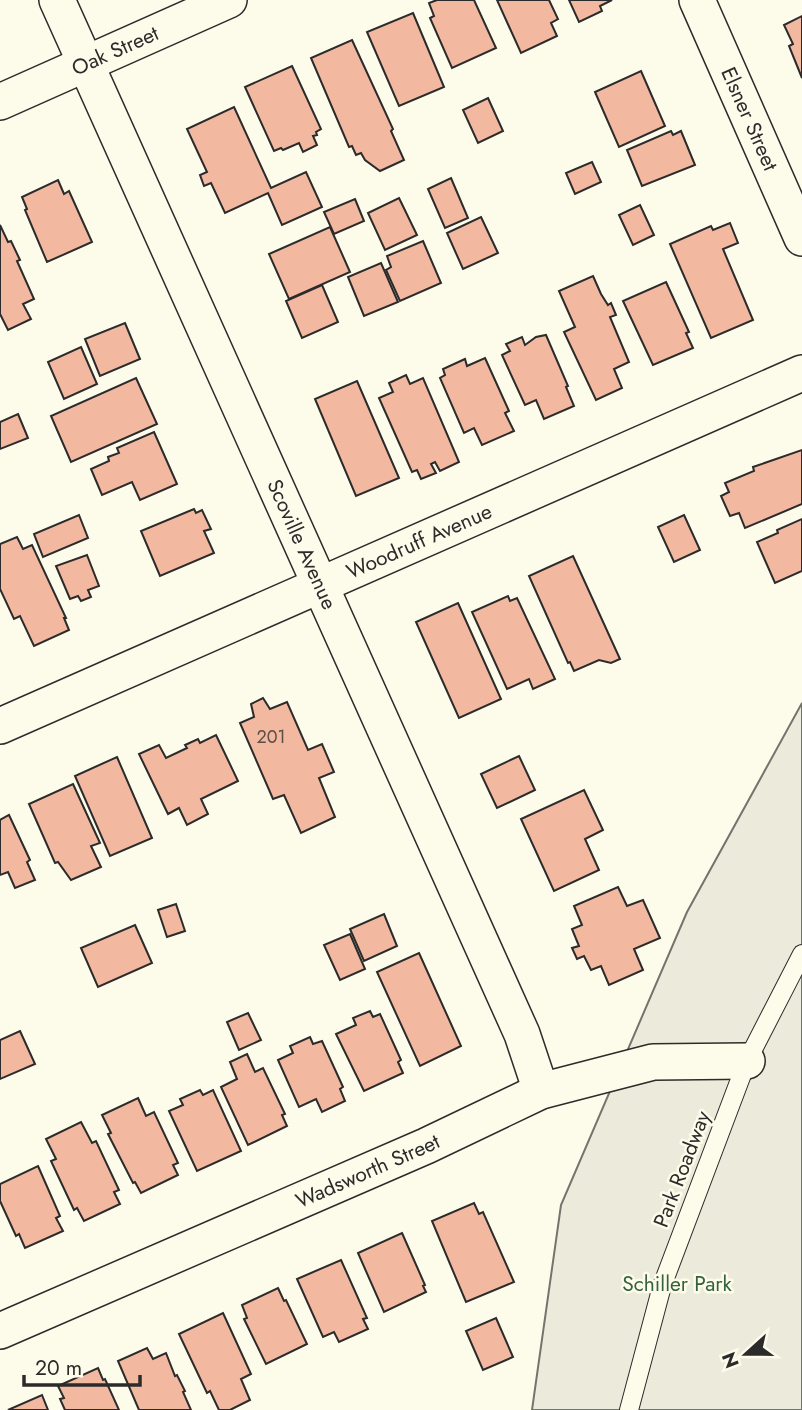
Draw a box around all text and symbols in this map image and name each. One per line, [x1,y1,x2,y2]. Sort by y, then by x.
street label: Oak Street [67,18,163,83]
street label: Elsner Street [713,62,785,176]
street label: Scoville Avenue [260,475,344,615]
street label: Woodruff Avenue [342,496,497,587]
house number: 201 [256,724,286,750]
street label: Park Roadway [646,1106,718,1232]
street label: Wadsworth Street [291,1127,445,1216]
park label: Schiller Park [622,1269,732,1299]
north arrow [711,1319,781,1389]
scale bar [24,1344,140,1388]
text: N [715,1348,746,1372]
text: 20 m [35,1353,82,1383]

